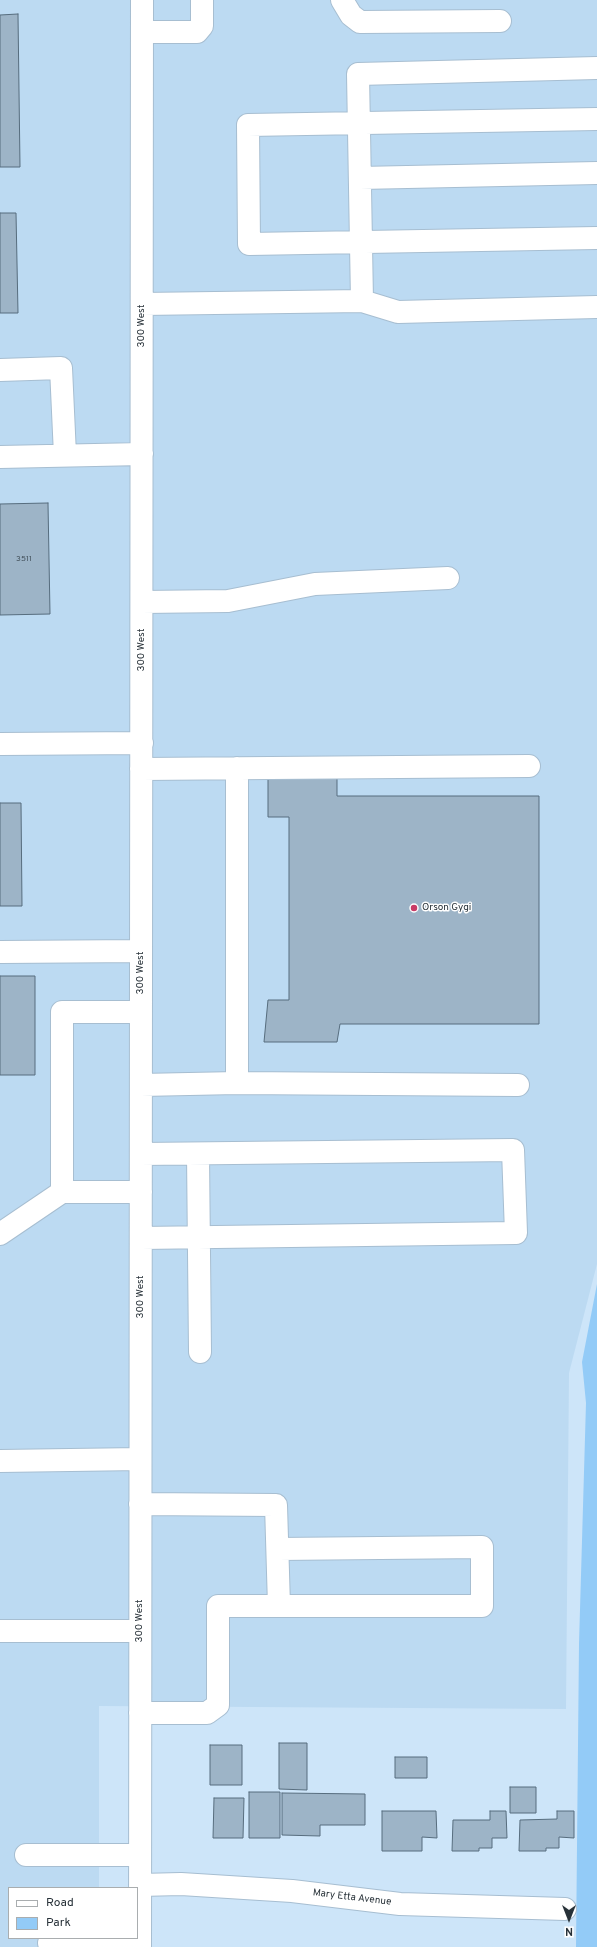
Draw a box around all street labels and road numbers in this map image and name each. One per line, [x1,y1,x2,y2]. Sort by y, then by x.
street label: 300 West [136,305,148,347]
street label: 300 West [136,629,148,671]
street label: 300 West [135,952,147,994]
street label: 300 West [135,1276,147,1318]
street label: 300 West [134,1600,146,1642]
street label: Mary Etta Avenue [312,1887,392,1909]

